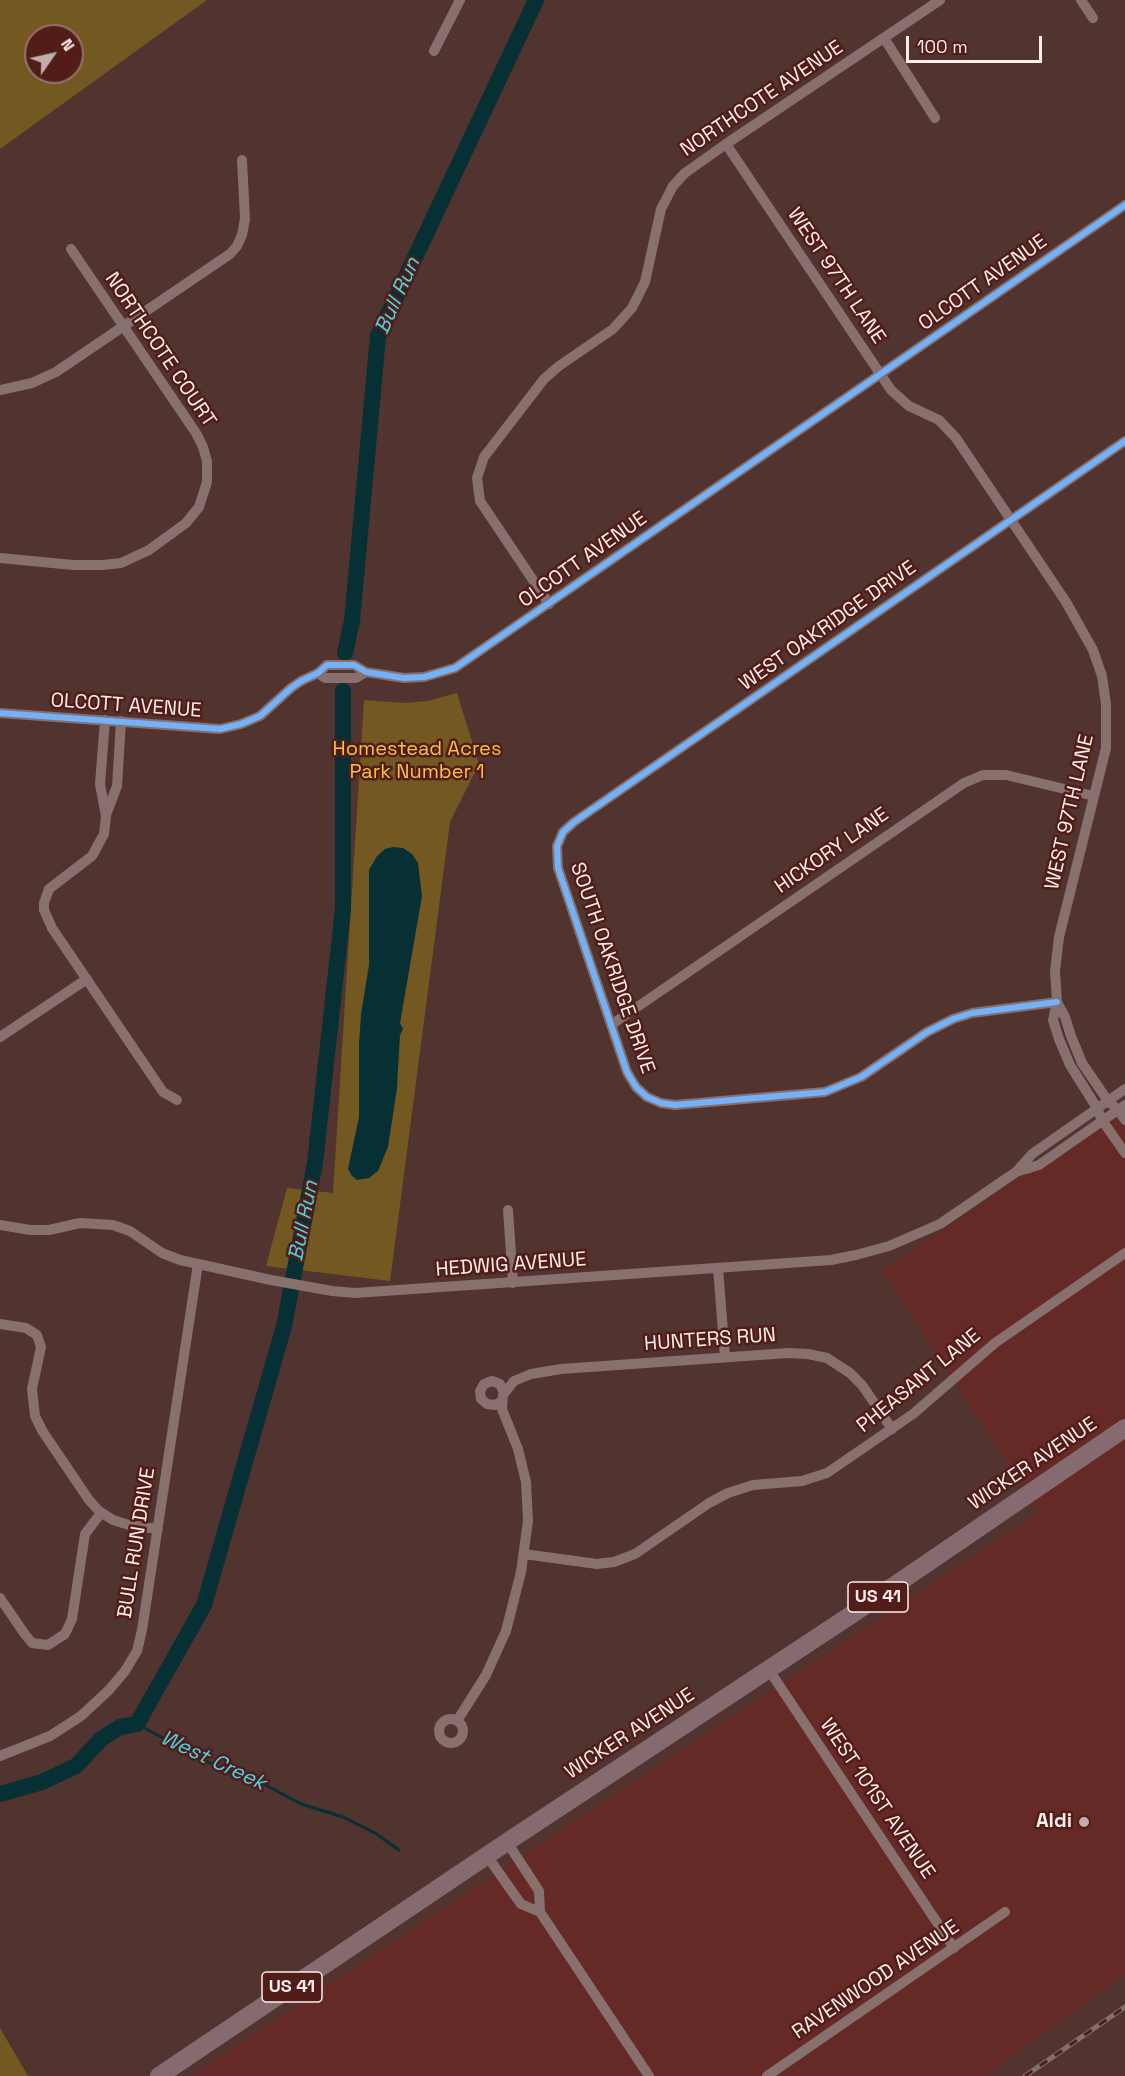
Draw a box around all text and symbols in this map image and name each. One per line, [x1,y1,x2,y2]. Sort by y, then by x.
north arrow [24,24,84,84]
scale bar [909,24,1046,62]
text: N [56,34,79,55]
text: 100 m [917,35,968,58]
street label: NORTHCOTE AVENUE [676,36,848,162]
street label: WEST 97TH LANE [782,204,890,348]
street label: OLCOTT AVENUE [914,230,1052,336]
water label: Bull Run [370,254,426,338]
street label: NORTHCOTE COURT [99,268,221,432]
street label: OLCOTT AVENUE [514,507,652,613]
street label: WEST OAKRIDGE DRIVE [735,556,921,696]
street label: OLCOTT AVENUE [50,689,202,723]
street label: WEST 97TH LANE [1040,732,1100,892]
park label: Homestead Acres Park Number 1 [333,738,501,785]
street label: HICKORY LANE [770,803,894,899]
street label: SOUTH OAKRIDGE DRIVE [565,859,659,1077]
water label: Bull Run [284,1179,324,1263]
street label: HEDWIG AVENUE [435,1248,587,1282]
street label: HUNTERS RUN [643,1323,777,1357]
street label: PHEASANT LANE [852,1324,986,1438]
street label: WICKER AVENUE [964,1412,1102,1516]
street label: BULL RUN DRIVE [113,1466,161,1620]
road number: US 41 [848,1582,908,1612]
street label: WICKER AVENUE [561,1683,699,1785]
street label: WEST 101ST AVENUE [814,1714,940,1884]
water label: West Creek [156,1726,270,1796]
place label: Aldi [1036,1810,1072,1834]
marker: Aldi [1077,1815,1091,1829]
street label: RAVENWOOD AVENUE [788,1915,964,2045]
road number: US 41 [262,1972,322,2002]

